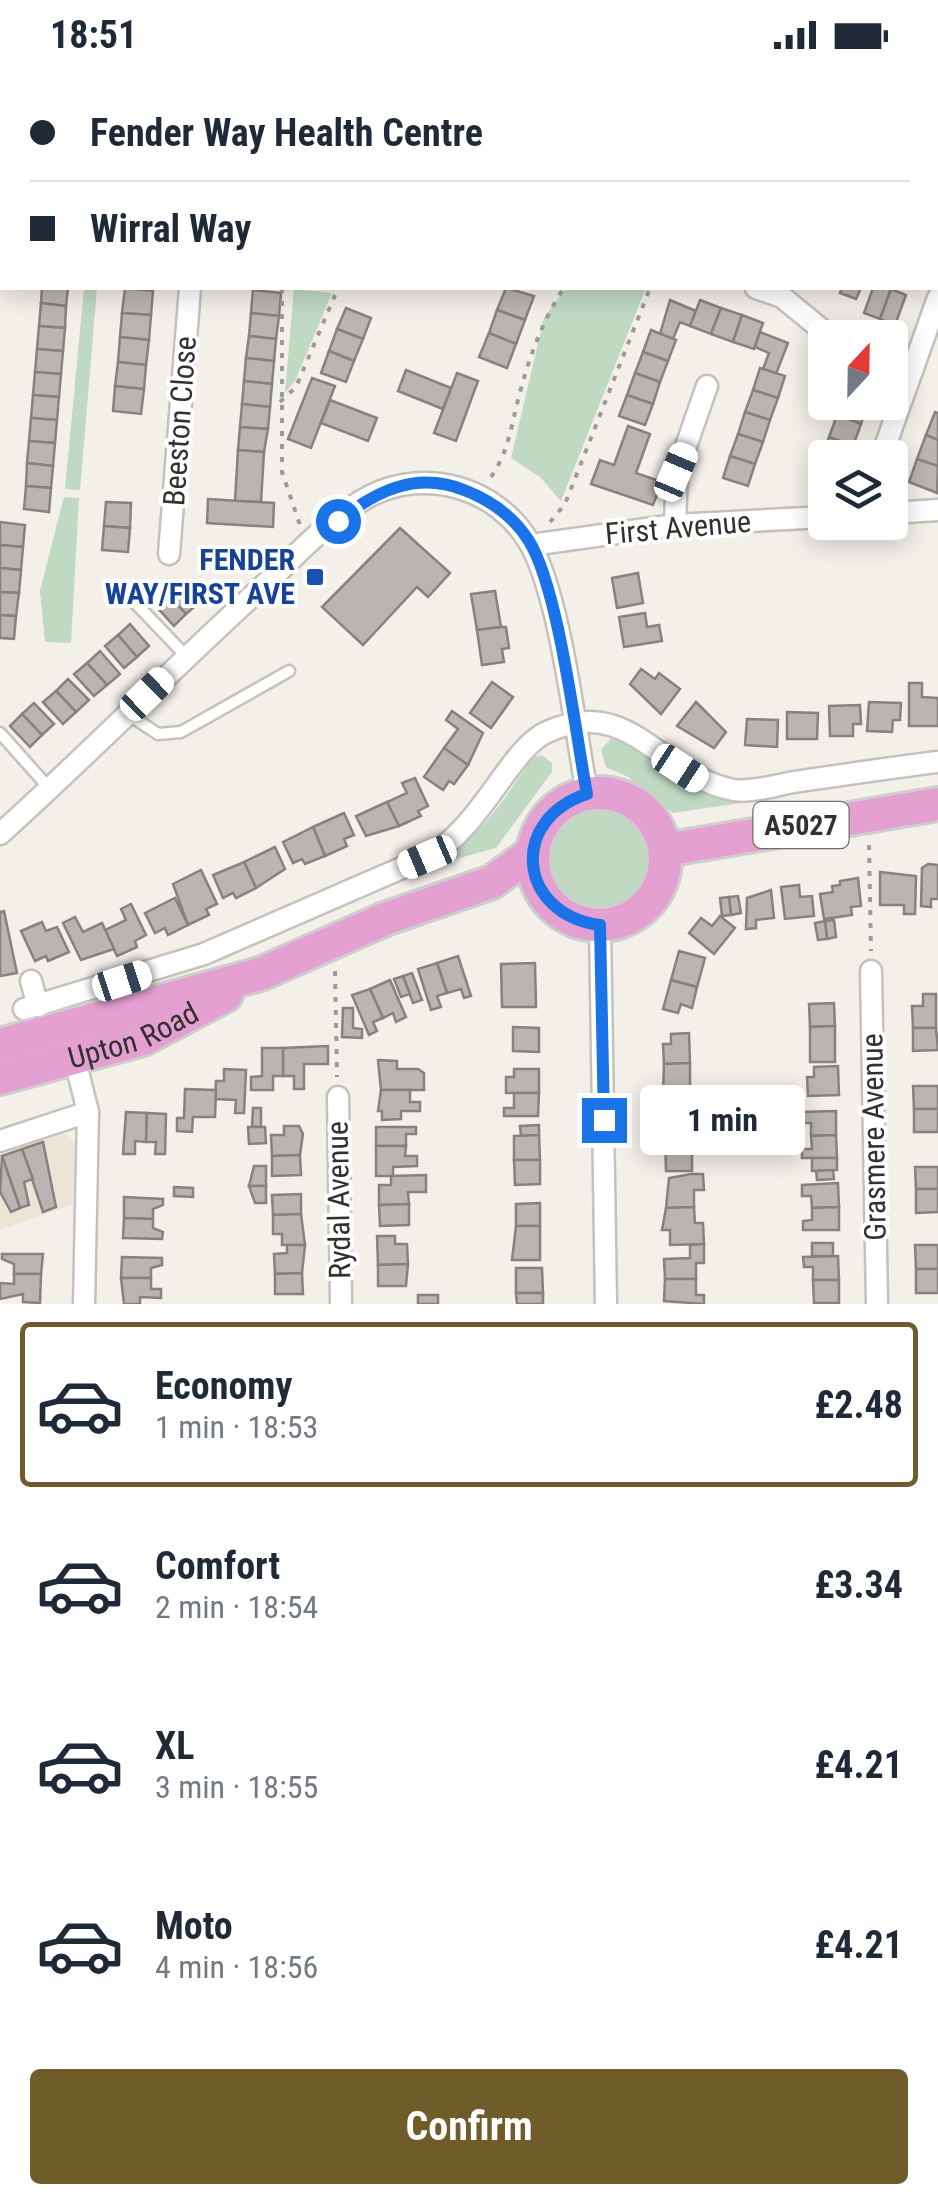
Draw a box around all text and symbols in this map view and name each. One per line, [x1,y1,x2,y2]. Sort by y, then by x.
text: 18:51 [50,13,137,57]
text: Fender Way Health Centre [90,111,483,155]
text: Wirral Way [90,207,251,251]
north arrow [808,320,908,420]
map controls [808,320,908,540]
street label: Beeston Close [156,335,203,507]
car [650,439,702,505]
button: layers [808,440,908,540]
route start [316,499,361,544]
street label: First Avenue [604,504,752,551]
place label: FENDER WAY/FIRST AVE [105,542,295,611]
marker: FENDER WAY/FIRST AVE [304,566,326,588]
car [115,662,179,726]
car [647,739,713,797]
road number: A5027 [754,802,848,848]
car [394,831,460,883]
car [89,957,155,1005]
street label: Upton Road [64,995,204,1076]
street label: Grasmere Avenue [854,1033,893,1241]
callout: 1 min [639,1085,804,1155]
route end [582,1098,627,1143]
text: 1 min [687,1101,758,1139]
street label: Rydal Avenue [320,1121,357,1279]
icon: car [35,1360,125,1450]
text: Economy [155,1364,292,1408]
text: £2.48 [814,1383,903,1427]
text: 1 min · 18:53 [155,1408,318,1446]
icon: car [35,1540,125,1630]
text: Comfort [155,1544,280,1588]
text: £3.34 [814,1563,903,1607]
text: 2 min · 18:54 [155,1588,318,1626]
icon: car [35,1720,125,1810]
text: XL [155,1724,194,1768]
text: £4.21 [814,1743,903,1787]
text: 3 min · 18:55 [155,1768,318,1806]
icon: car [35,1900,125,1990]
text: Moto [155,1904,233,1948]
text: £4.21 [814,1923,903,1967]
text: 4 min · 18:56 [155,1948,318,1986]
button: Confirm [30,2069,908,2184]

